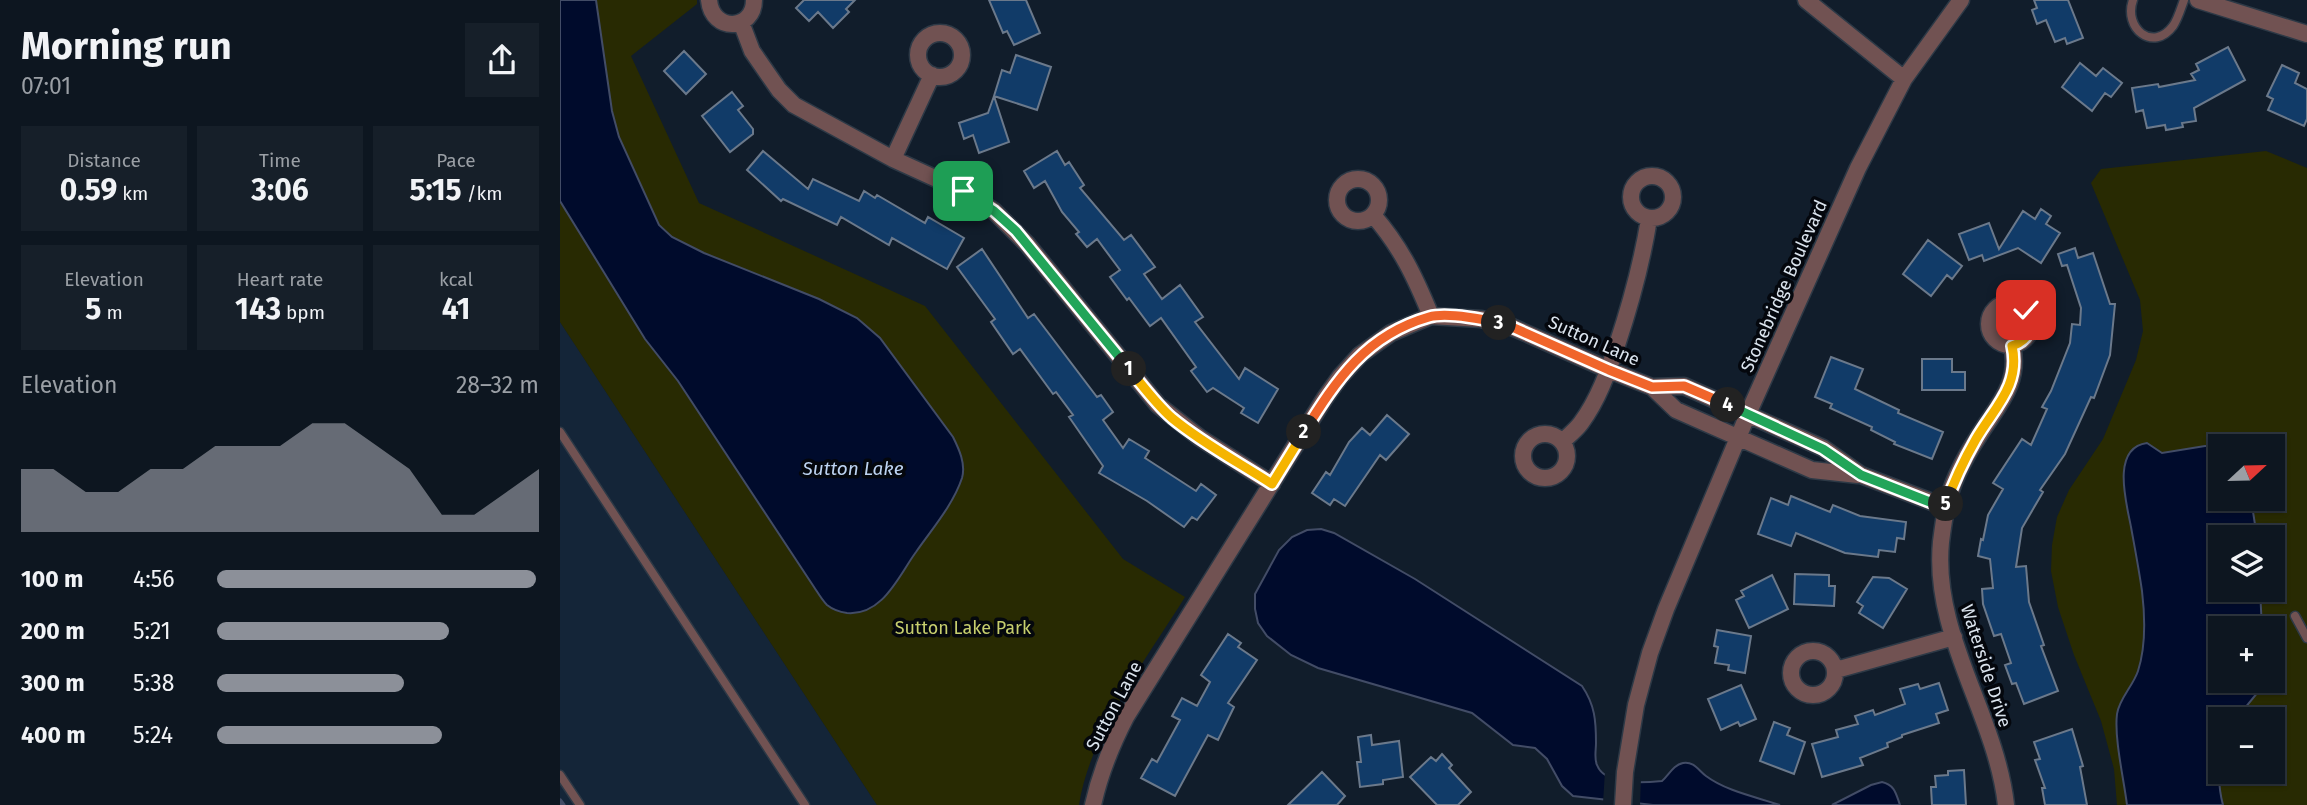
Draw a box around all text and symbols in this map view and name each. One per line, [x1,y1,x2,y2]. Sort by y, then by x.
text: Morning run [21,23,232,69]
button: share [465,23,539,97]
text: 07:01 [21,72,71,100]
text: Distance [67,149,141,172]
text: Time [259,149,301,172]
text: Pace [436,149,476,172]
pin [933,161,993,221]
text: 0.59 [60,172,117,208]
text: 3:06 [251,172,309,208]
text: 5:15 [409,172,462,208]
icon: arrive [944,172,982,210]
text: km [117,182,148,205]
text: /km [462,182,503,205]
street label: Stonebridge Boulevard [1736,196,1832,376]
text: Elevation [64,268,144,291]
text: Heart rate [237,268,323,291]
text: kcal [439,268,473,291]
pin [1996,280,2056,340]
text: 5 [85,291,101,327]
text: 143 [235,291,281,327]
text: 41 [442,291,470,327]
icon: check [2007,291,2045,329]
text: m [101,301,123,324]
text: bpm [281,301,325,324]
pin: 3 [1482,306,1516,340]
text: 3 [1494,311,1503,334]
street label: Sutton Lane [1545,311,1643,371]
pin: 1 [1112,352,1146,386]
text: 1 [1124,357,1133,380]
text: Elevation [21,371,117,399]
text: 28–32 m [456,371,539,399]
pin: 4 [1710,388,1746,422]
text: 4 [1722,393,1733,416]
pin: 2 [1286,414,1322,450]
text: 2 [1299,420,1308,443]
north arrow [2208,434,2286,511]
map controls [2208,434,2285,784]
water label: Sutton Lake [801,457,904,480]
pin: 5 [1928,486,1964,522]
text: 5 [1940,492,1951,515]
button: layers [2208,525,2285,602]
text: 100 m [21,565,83,593]
text: 4:56 [133,565,175,593]
street label: Waterside Drive [1956,602,2016,730]
button: + [2208,616,2285,693]
text: 200 m [21,617,85,645]
text: 5:21 [133,617,171,645]
park label: Sutton Lake Park [895,617,1032,639]
street label: Sutton Lane [1081,658,1147,754]
text: 300 m [21,669,85,697]
text: 5:38 [133,669,174,697]
button: − [2208,707,2285,784]
text: 400 m [21,721,86,749]
text: 5:24 [133,721,173,749]

